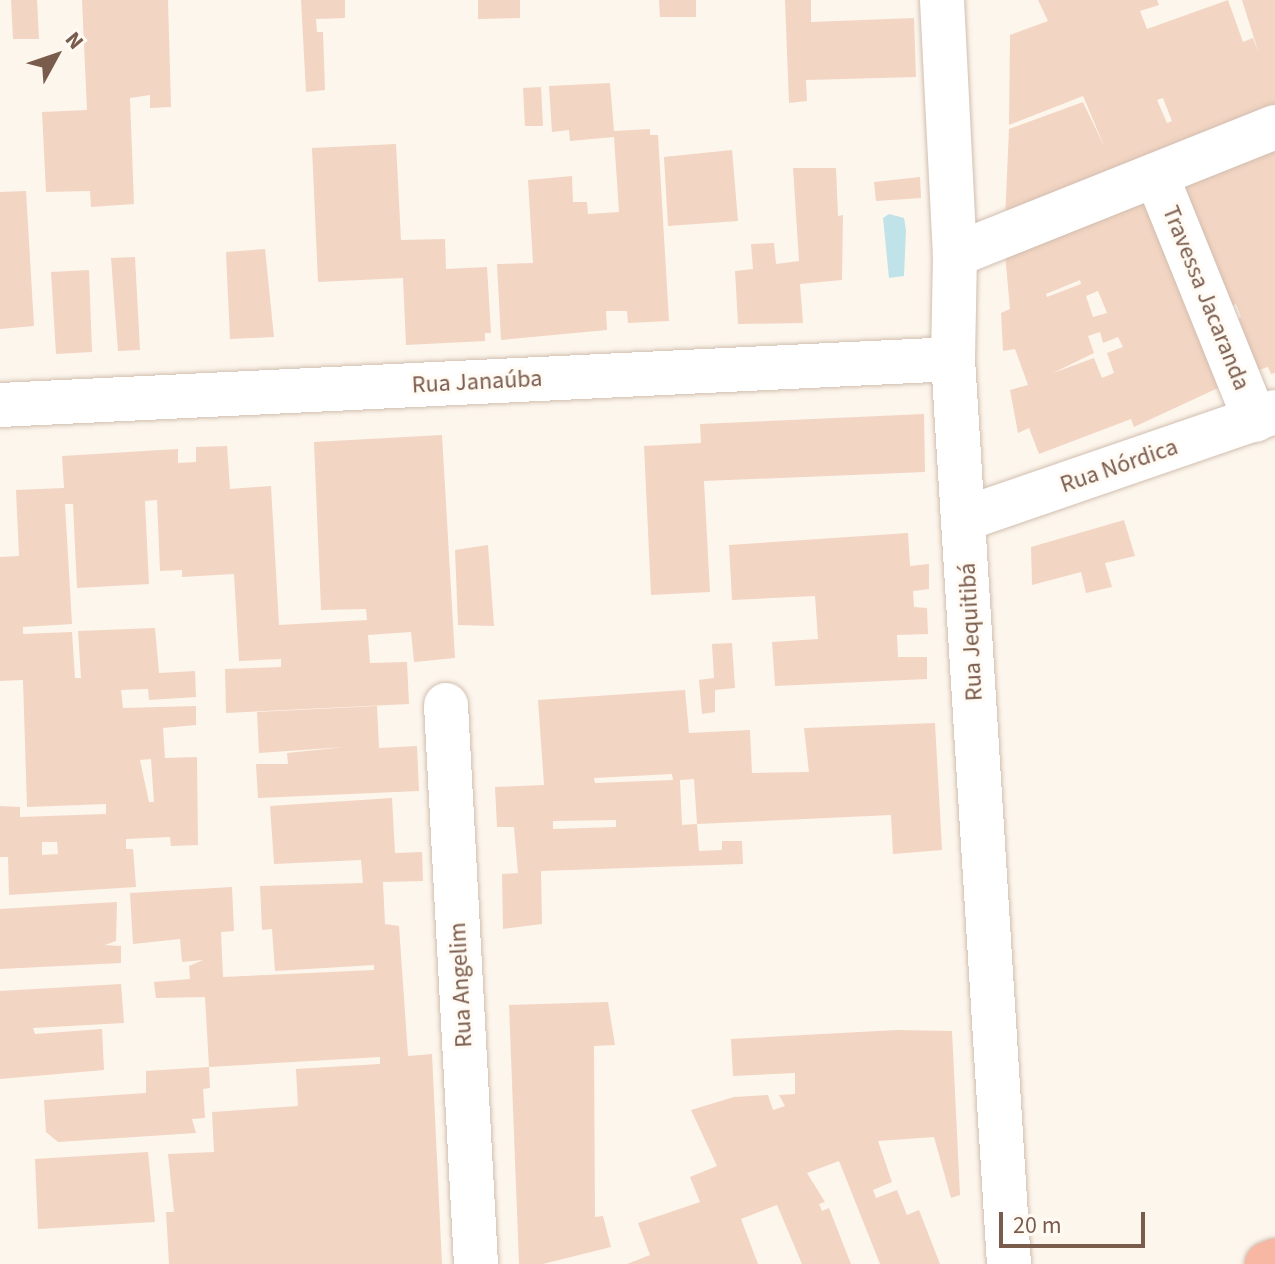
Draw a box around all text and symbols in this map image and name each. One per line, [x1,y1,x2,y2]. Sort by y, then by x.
north arrow [16,16,96,96]
text: N [57,25,91,56]
street label: Travessa Jacaranda [1156,202,1256,394]
street label: Rua Janaúba [411,364,543,400]
street label: Rua Nórdica [1057,432,1181,500]
street label: Rua Jequitibá [953,562,989,702]
street label: Rua Angelim [443,922,479,1048]
scale bar [1003,1196,1149,1246]
text: 20 m [1013,1208,1062,1243]

